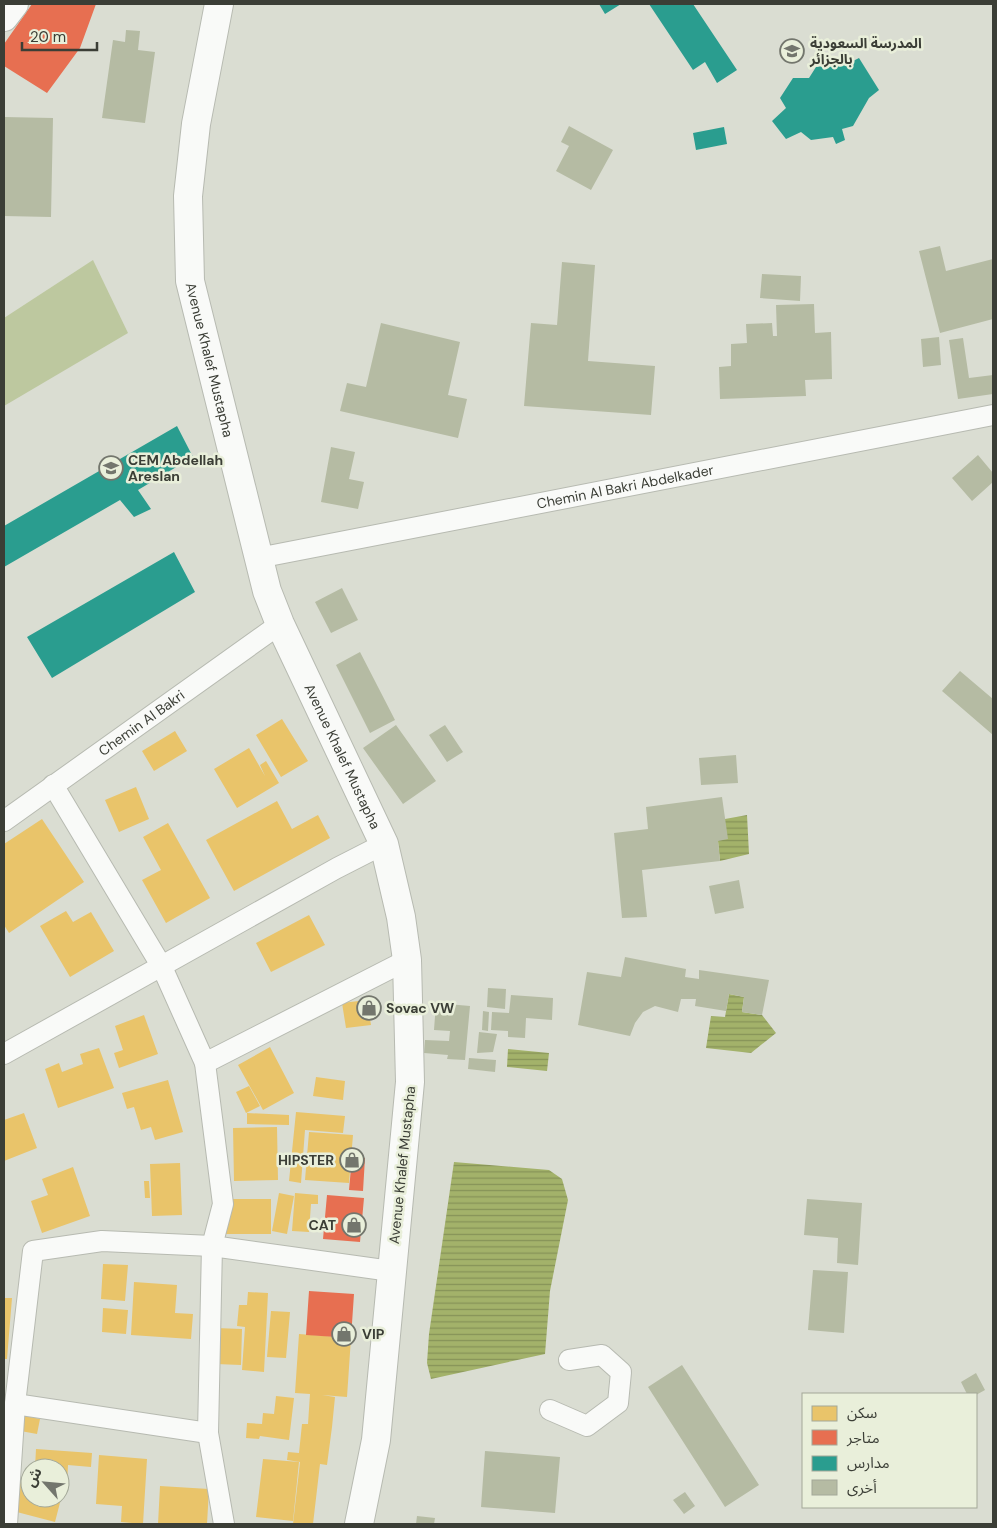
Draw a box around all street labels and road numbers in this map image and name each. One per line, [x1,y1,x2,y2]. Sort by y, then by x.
street label: Avenue Khalef Mustapha [182,281,237,439]
street label: Chemin Al Bakri Abdelkader [535,461,715,513]
street label: Avenue Khalef Mustapha [300,681,385,832]
street label: Chemin Al Bakri [95,686,188,760]
street label: Avenue Khalef Mustapha [385,1085,419,1245]

